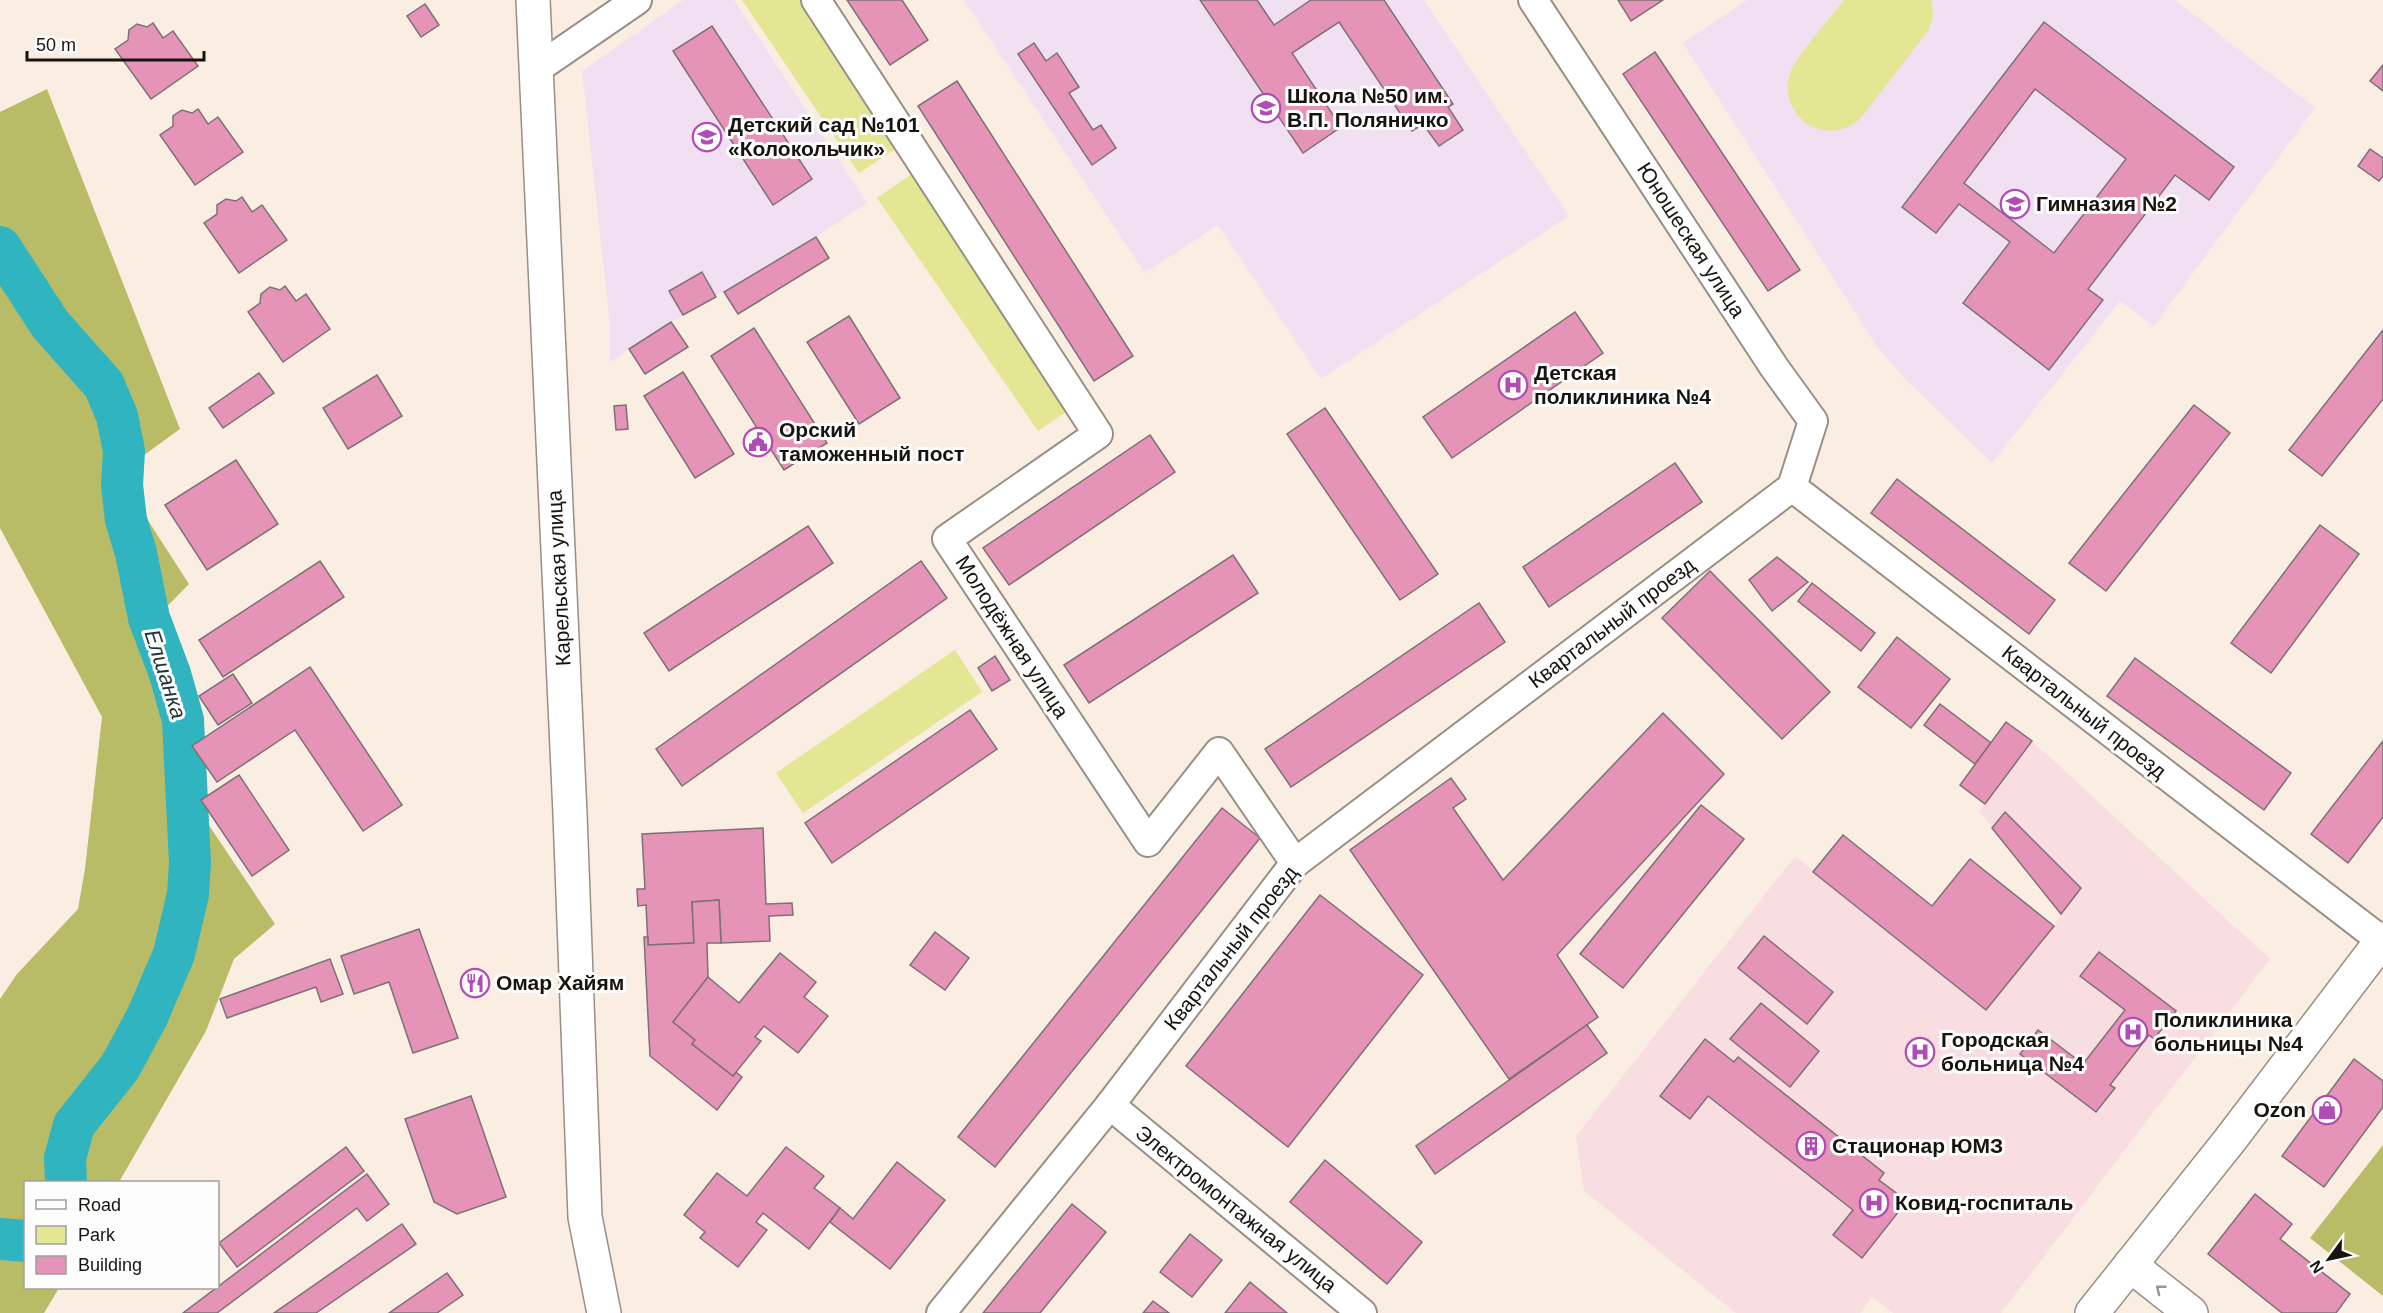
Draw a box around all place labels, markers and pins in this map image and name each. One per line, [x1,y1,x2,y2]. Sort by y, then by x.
place label: Школа №50 им. В.П. Поляничко [1287,84,1449,131]
school or university icon: Школа №50 им. В.П. Поляничко [1250,92,1282,124]
place label: Детский сад №101 «Колокольчик» [728,113,920,160]
school or university icon: Детский сад №101 «Колокольчик» [691,121,723,153]
school or university icon: Гимназия №2 [1999,188,2031,220]
place label: Гимназия №2 [2036,192,2177,215]
place label: Детская поликлиника №4 [1534,361,1711,408]
hospital icon: Детская поликлиника №4 [1497,369,1529,401]
place label: Орский таможенный пост [779,418,964,465]
public building icon: Орский таможенный пост [742,426,774,458]
restaurant icon: Омар Хайям [459,967,491,999]
place label: Омар Хайям [496,971,624,994]
place label: Поликлиника больницы №4 [2154,1008,2303,1055]
hospital icon: Поликлиника больницы №4 [2117,1016,2149,1048]
place label: Городская больница №4 [1941,1028,2084,1075]
hospital icon: Городская больница №4 [1904,1036,1936,1068]
shop icon: Ozon [2311,1094,2343,1126]
place label: Ozon [2254,1098,2306,1121]
building icon: Стационар ЮМЗ [1795,1130,1827,1162]
place label: Стационар ЮМЗ [1832,1134,2003,1157]
hospital icon: Ковид-госпиталь [1858,1187,1890,1219]
place label: Ковид-госпиталь [1895,1191,2073,1214]

